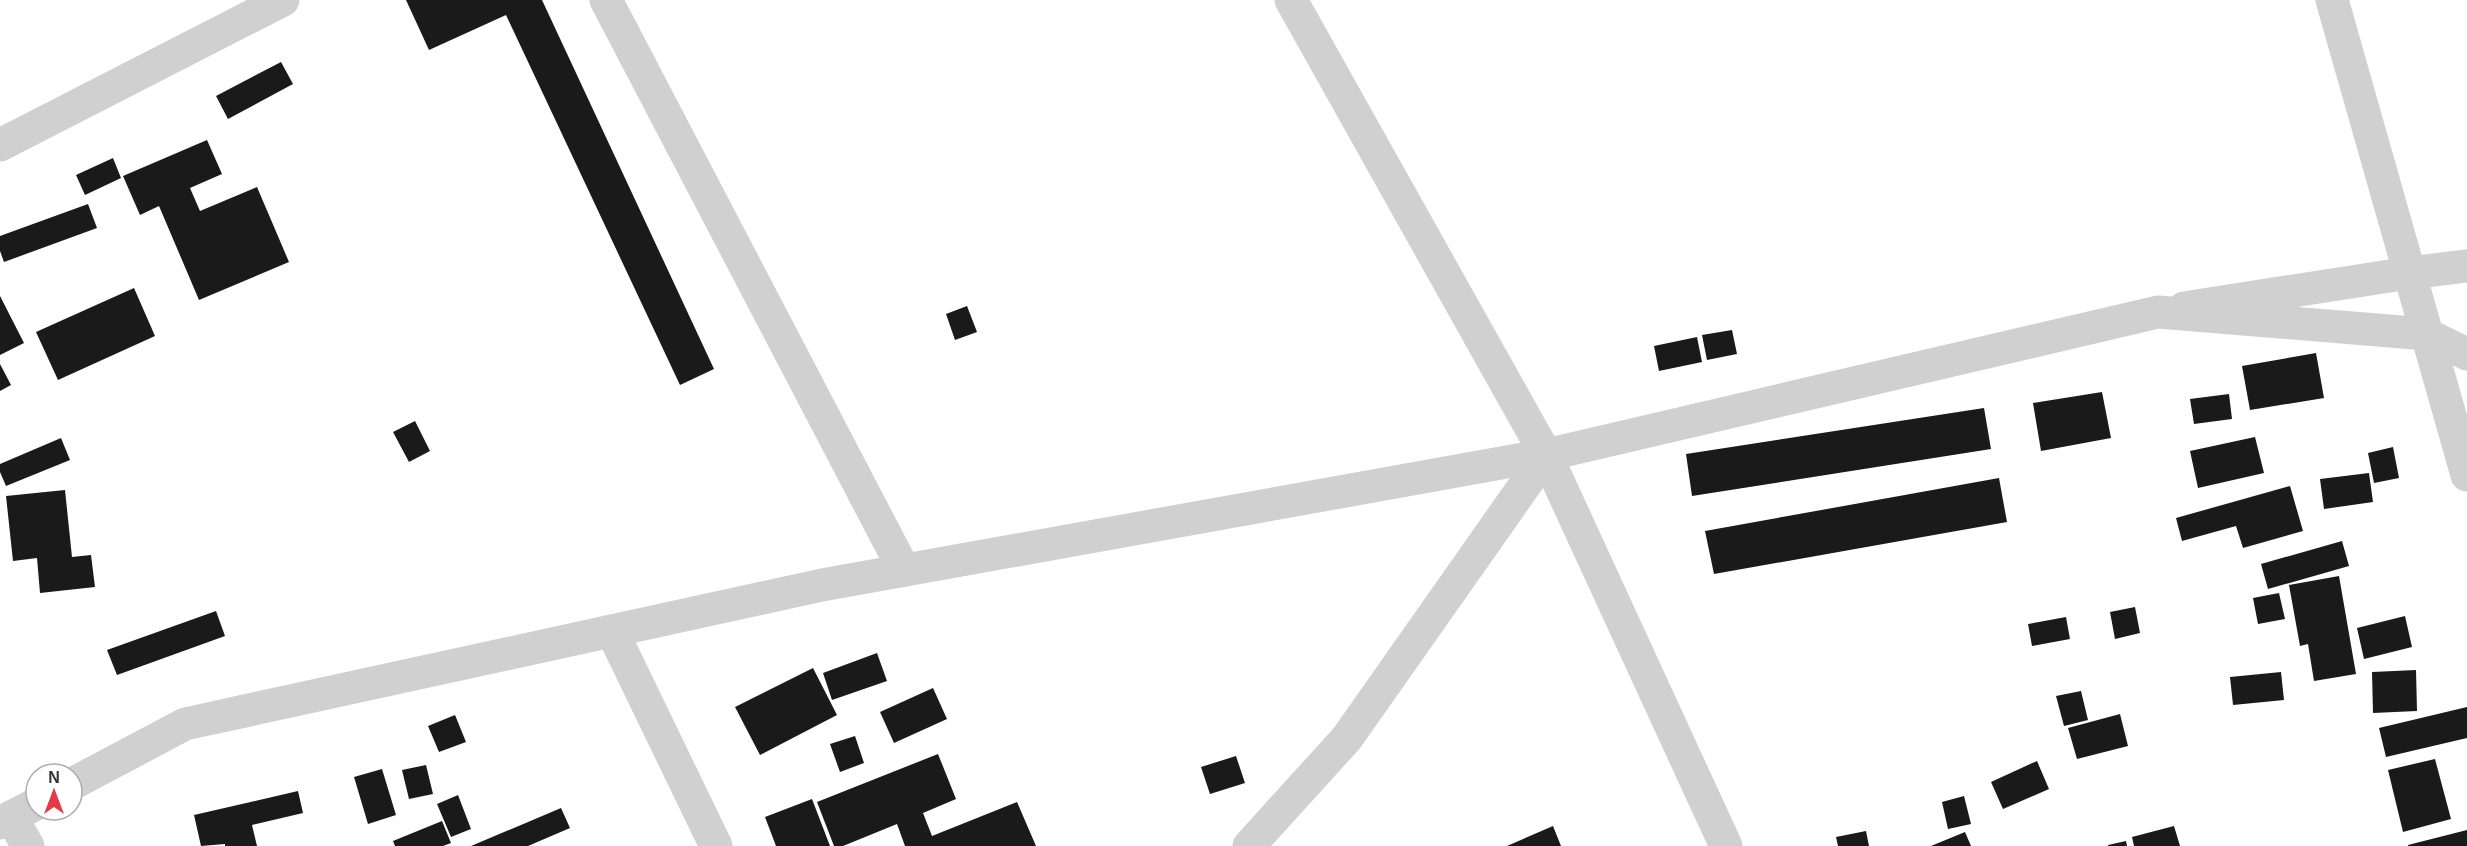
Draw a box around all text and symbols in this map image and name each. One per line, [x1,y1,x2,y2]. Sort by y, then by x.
north arrow [24,762,84,822]
text: N [48,769,60,786]

